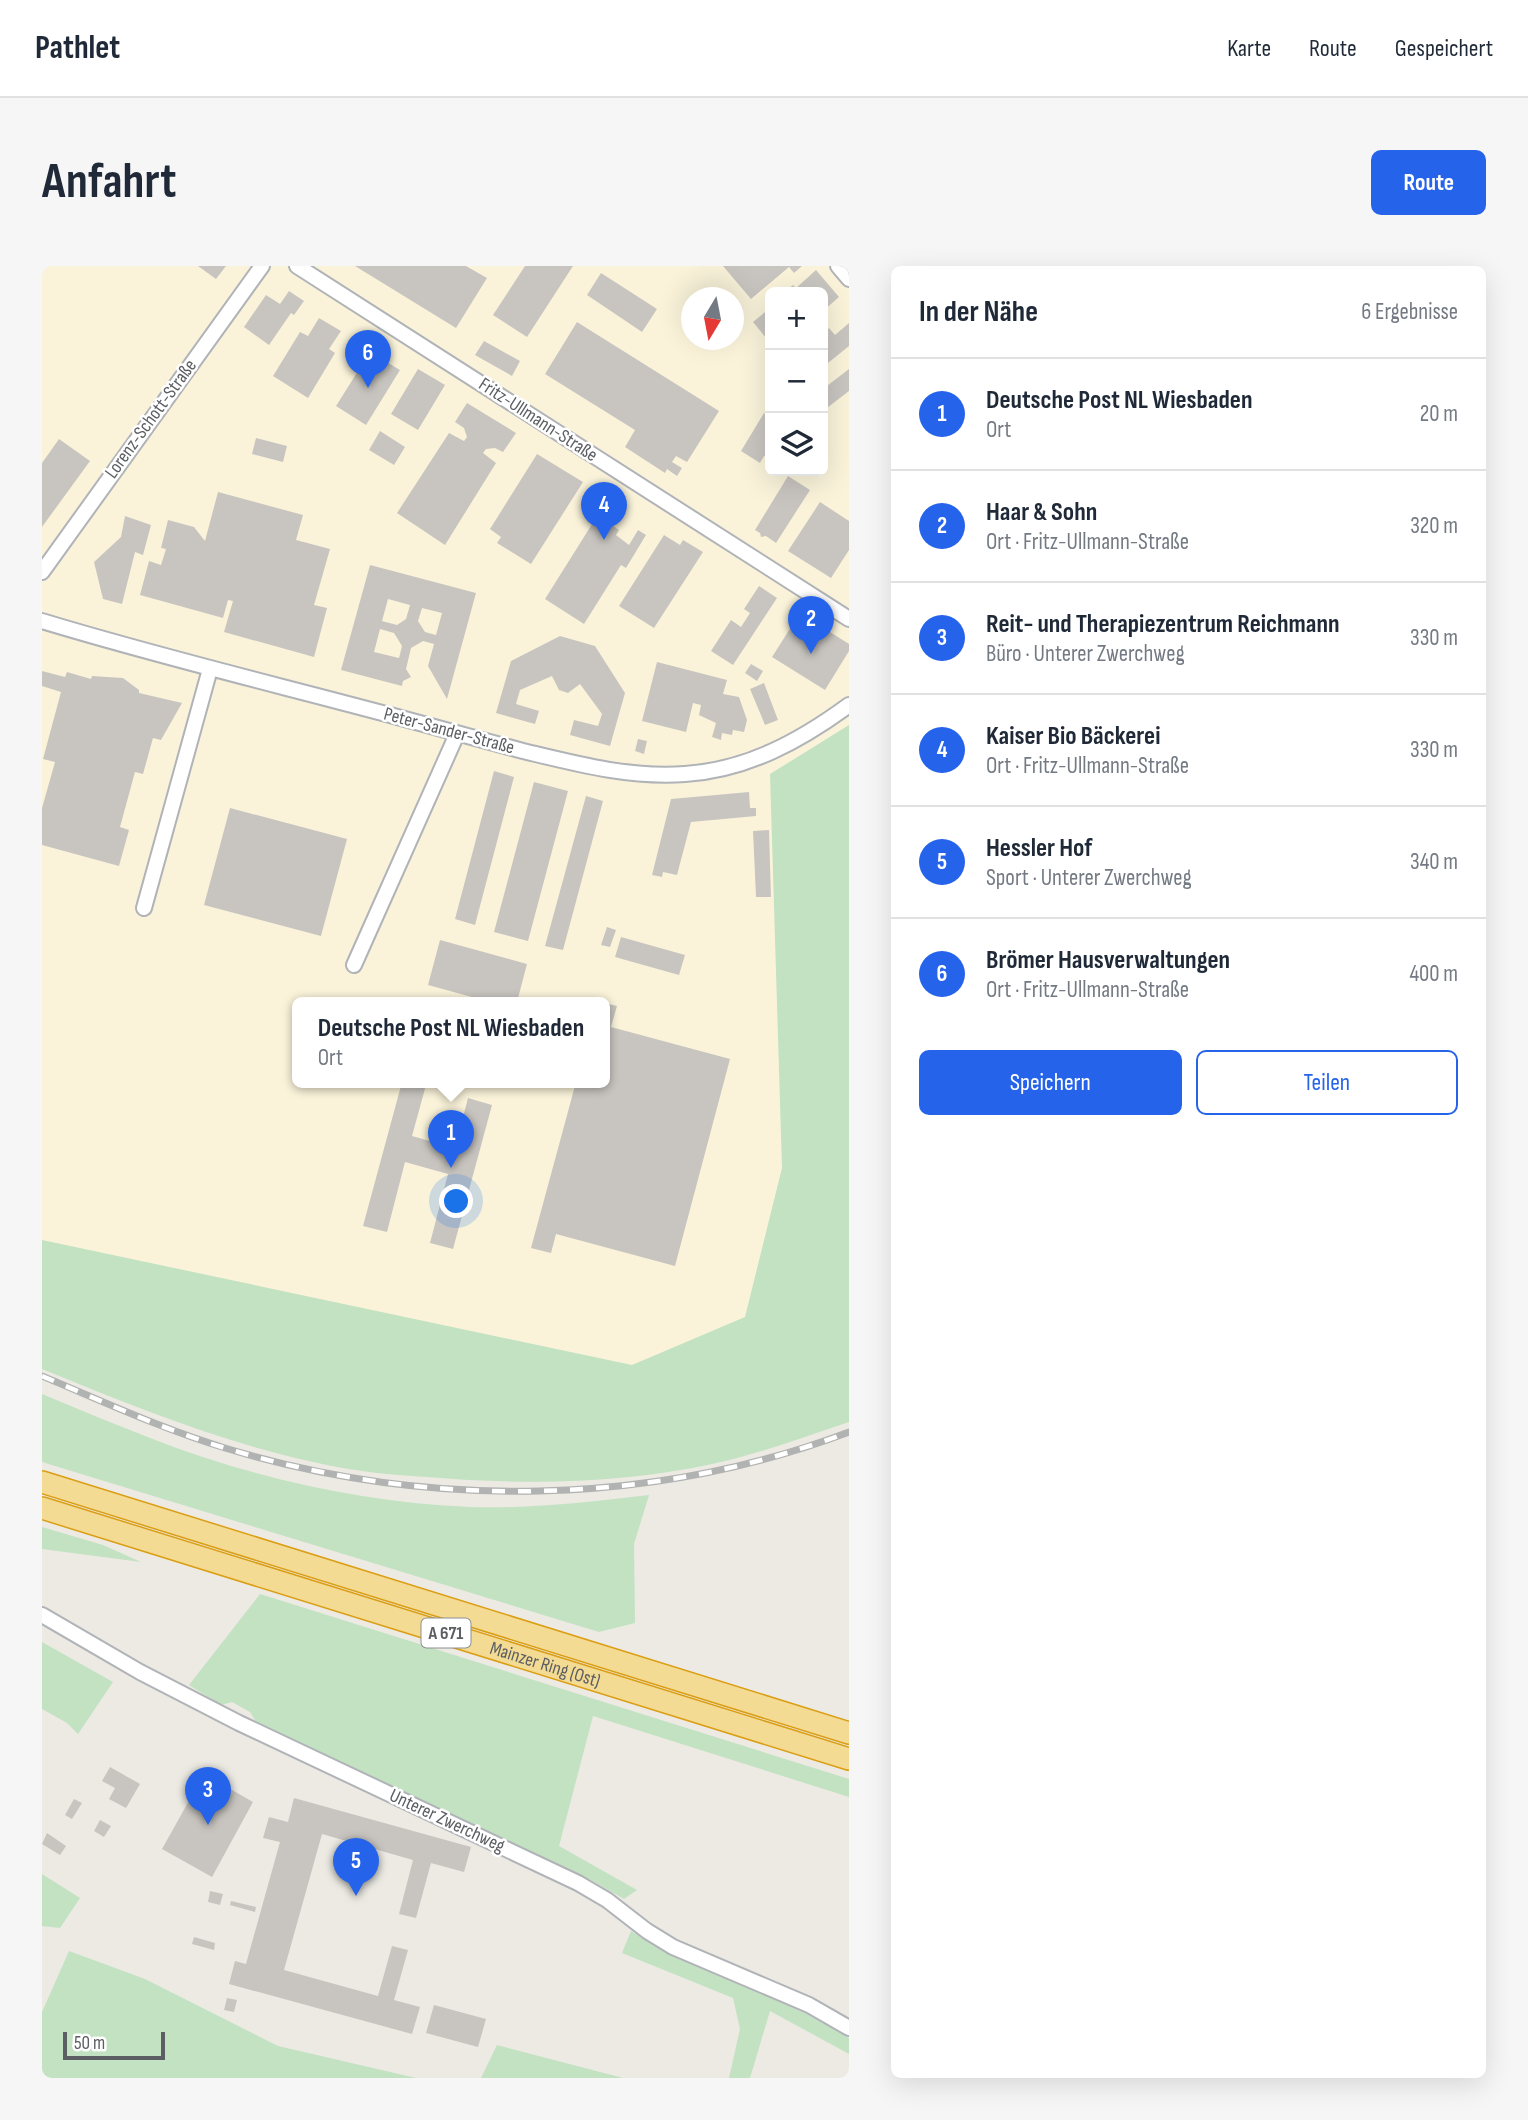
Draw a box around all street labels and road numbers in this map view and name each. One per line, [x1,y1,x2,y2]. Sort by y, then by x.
street label: Lorenz-Schott-Straße [100,355,202,483]
street label: Fritz-Ullmann-Straße [474,373,602,467]
street label: Peter-Sander-Straße [381,702,517,760]
road number: A 671 [422,1618,470,1648]
street label: Mainzer Ring (Ost) [487,1637,603,1692]
street label: Unterer Zwerchweg [386,1784,509,1858]

